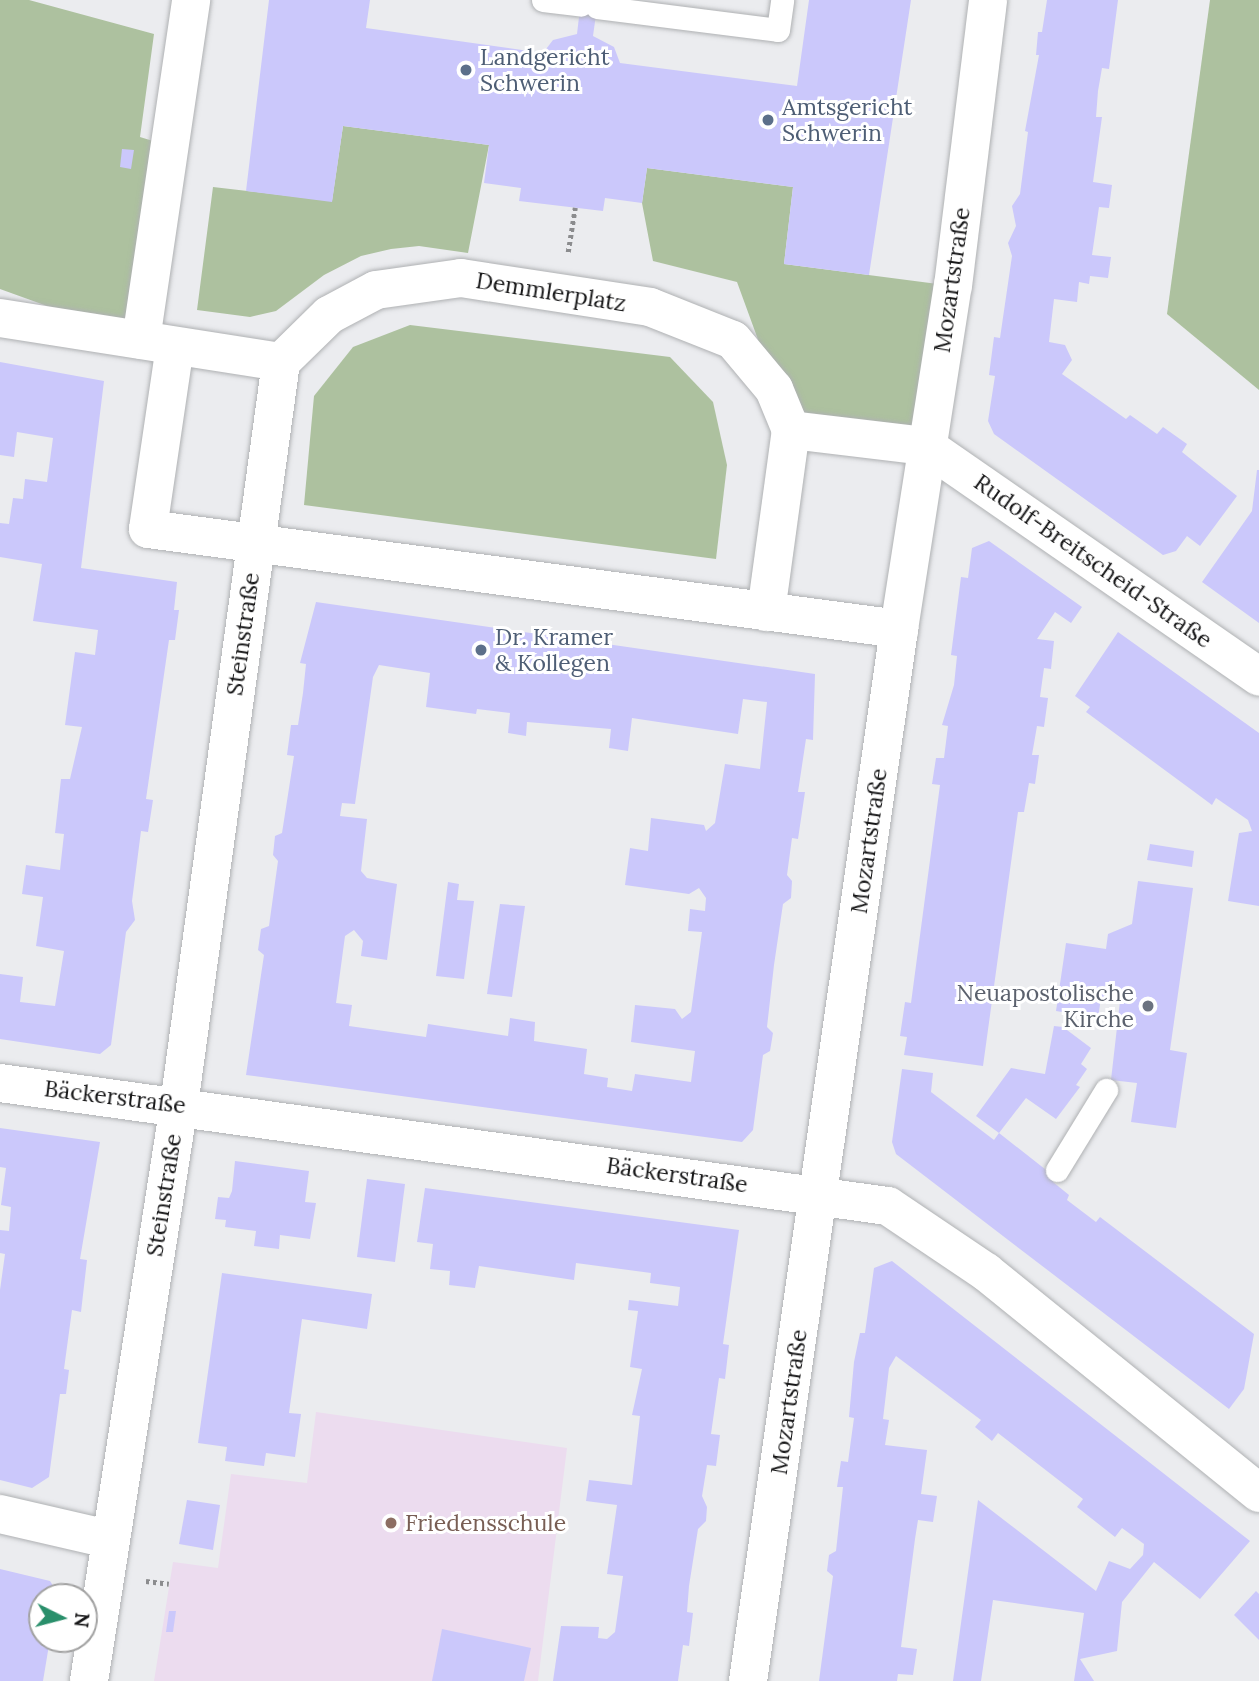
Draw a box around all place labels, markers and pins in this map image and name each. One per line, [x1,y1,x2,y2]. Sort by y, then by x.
place label: Landgericht Schwerin [480,43,610,97]
marker: Landgericht Schwerin [458,62,474,78]
place label: Amtsgericht Schwerin [782,93,913,147]
marker: Amtsgericht Schwerin [760,112,776,128]
place label: Dr. Kramer & Kollegen [495,623,613,677]
marker: Dr. Kramer & Kollegen [473,642,489,658]
place label: Neuapostolische Kirche [957,979,1134,1033]
marker: Neuapostolische Kirche [1140,998,1156,1014]
place label: Friedensschule [405,1509,566,1537]
marker: Friedensschule [383,1515,399,1531]

